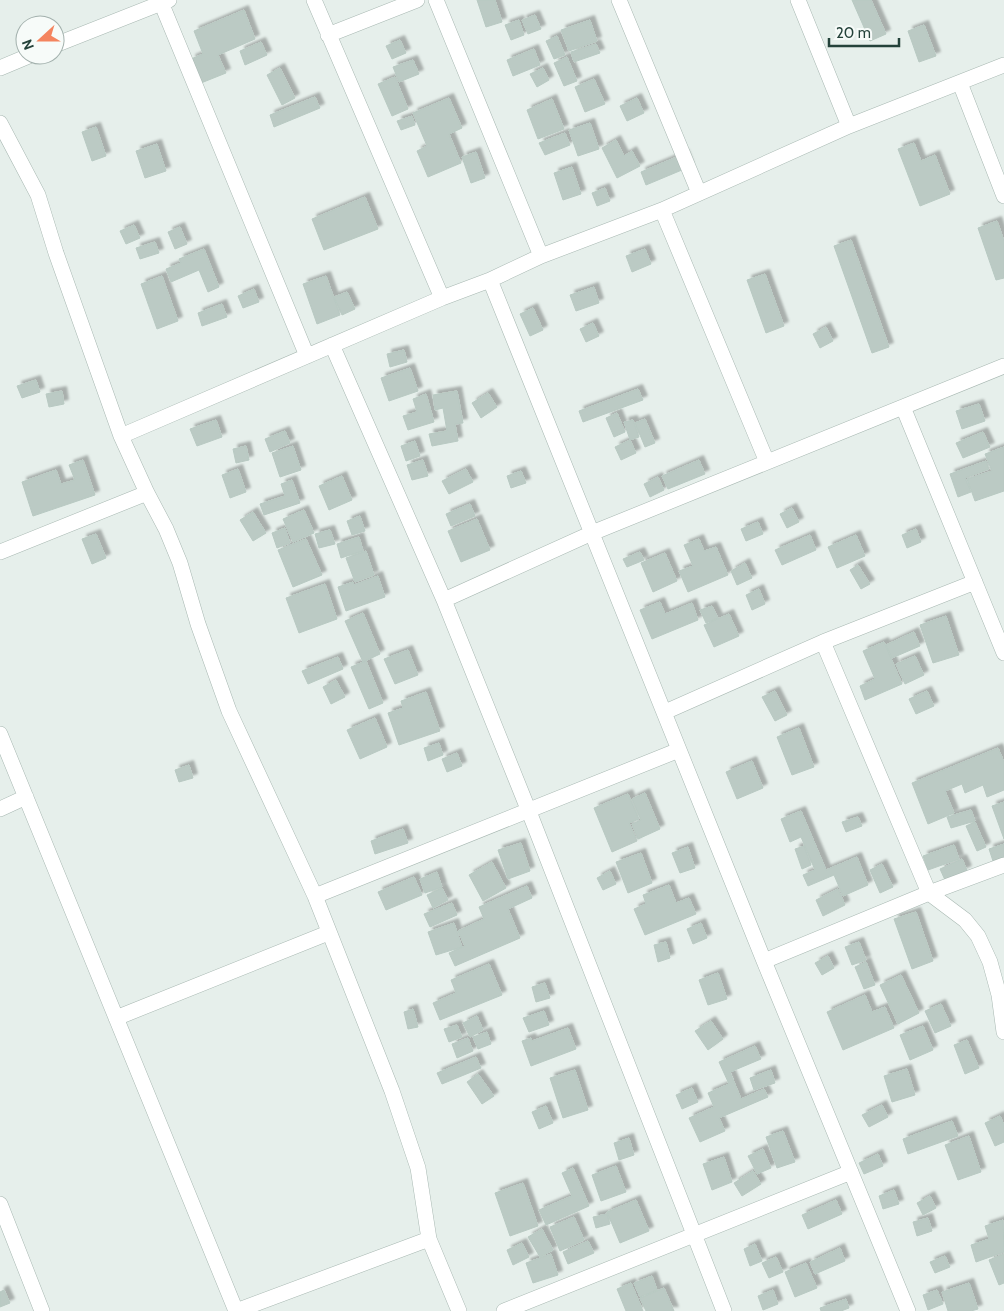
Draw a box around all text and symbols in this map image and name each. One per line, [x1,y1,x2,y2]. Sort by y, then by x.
north arrow [15,15,65,65]
scale bar [829,15,899,47]
text: 20 m [836,24,871,42]
text: N [18,37,38,53]

